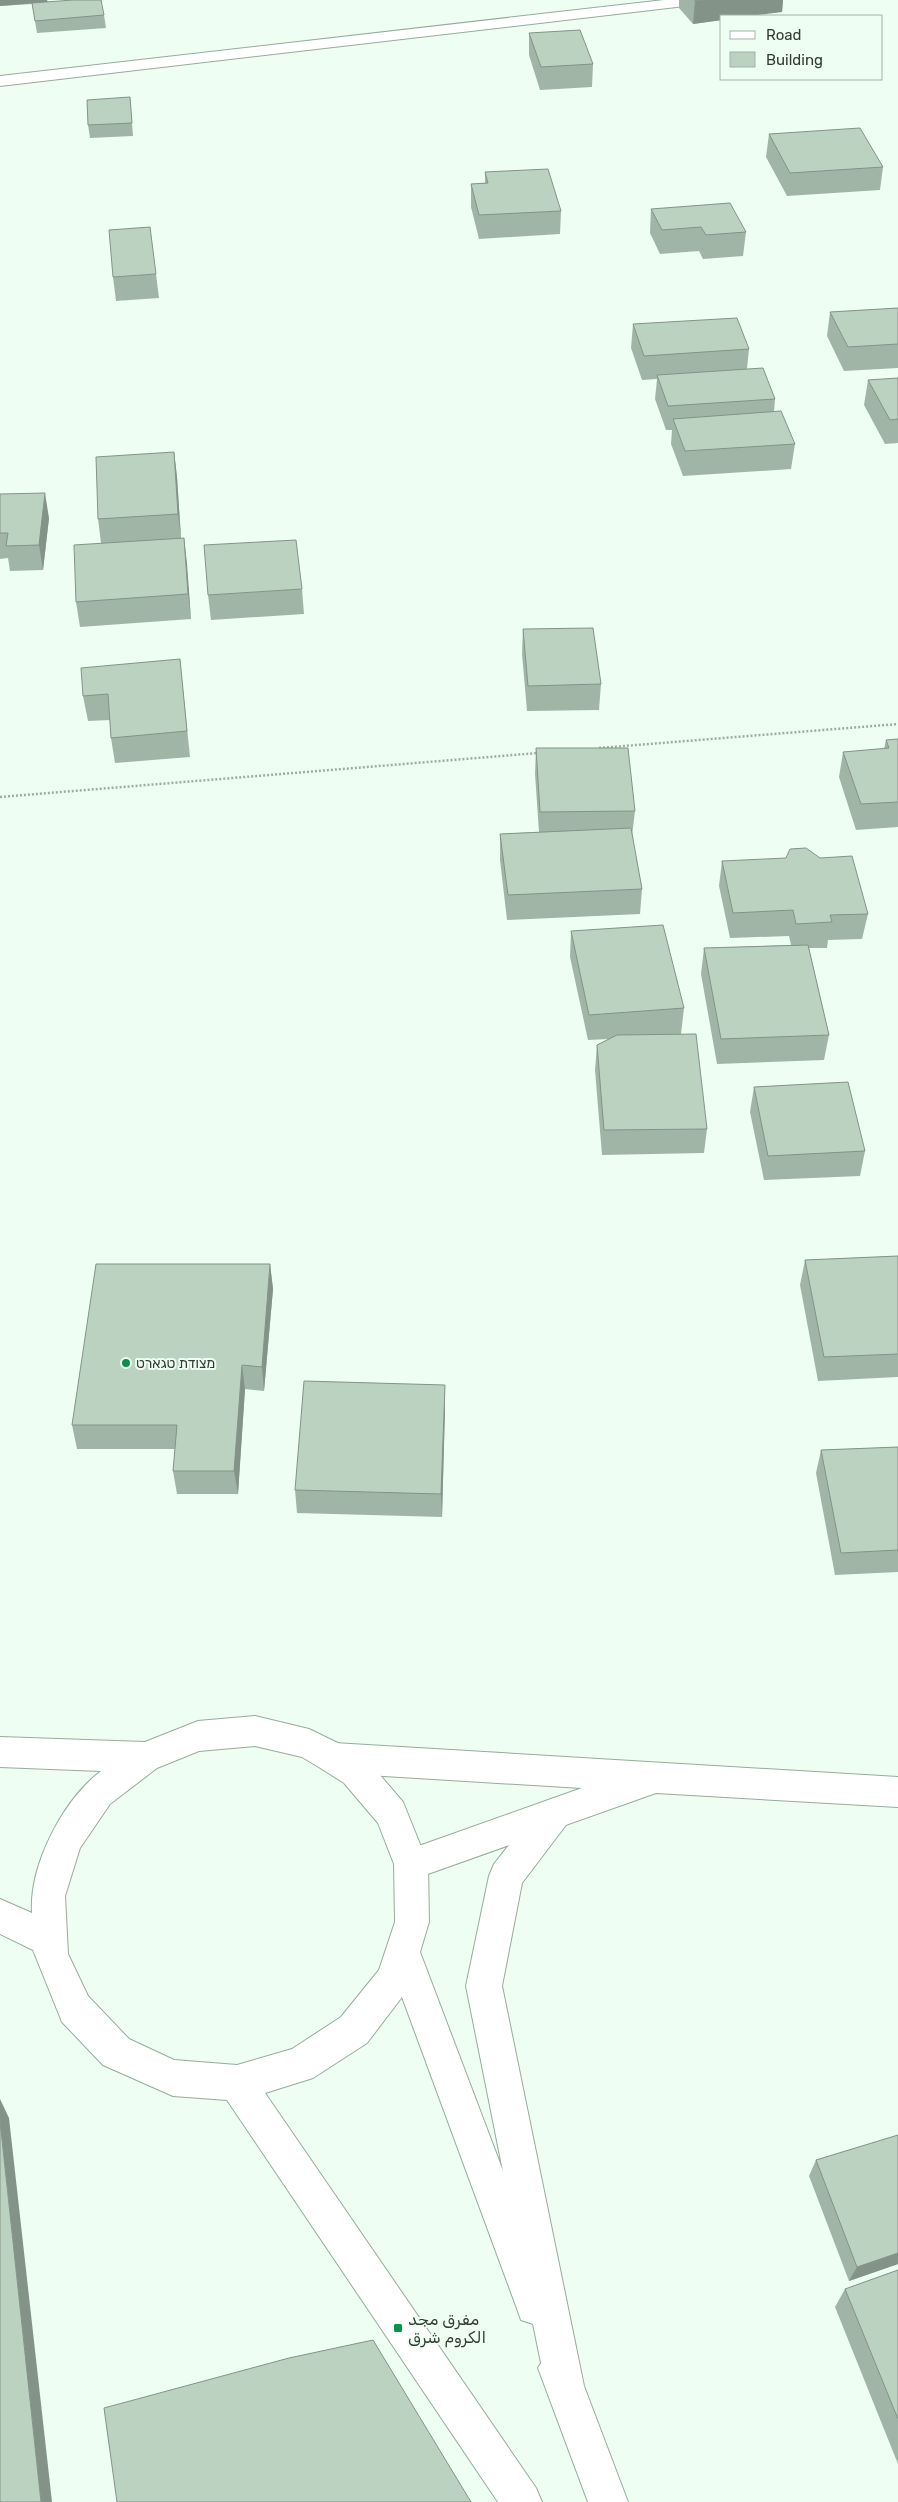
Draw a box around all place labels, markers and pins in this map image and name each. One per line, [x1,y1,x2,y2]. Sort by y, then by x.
place label: מצודת טגארט [136,1355,215,1372]
marker: מצודת טגארט [120,1357,132,1369]
place label: مفرق مجد الكروم شرق [408,2310,486,2348]
marker: مفرق مجد الكروم شرق [392,2322,404,2334]

